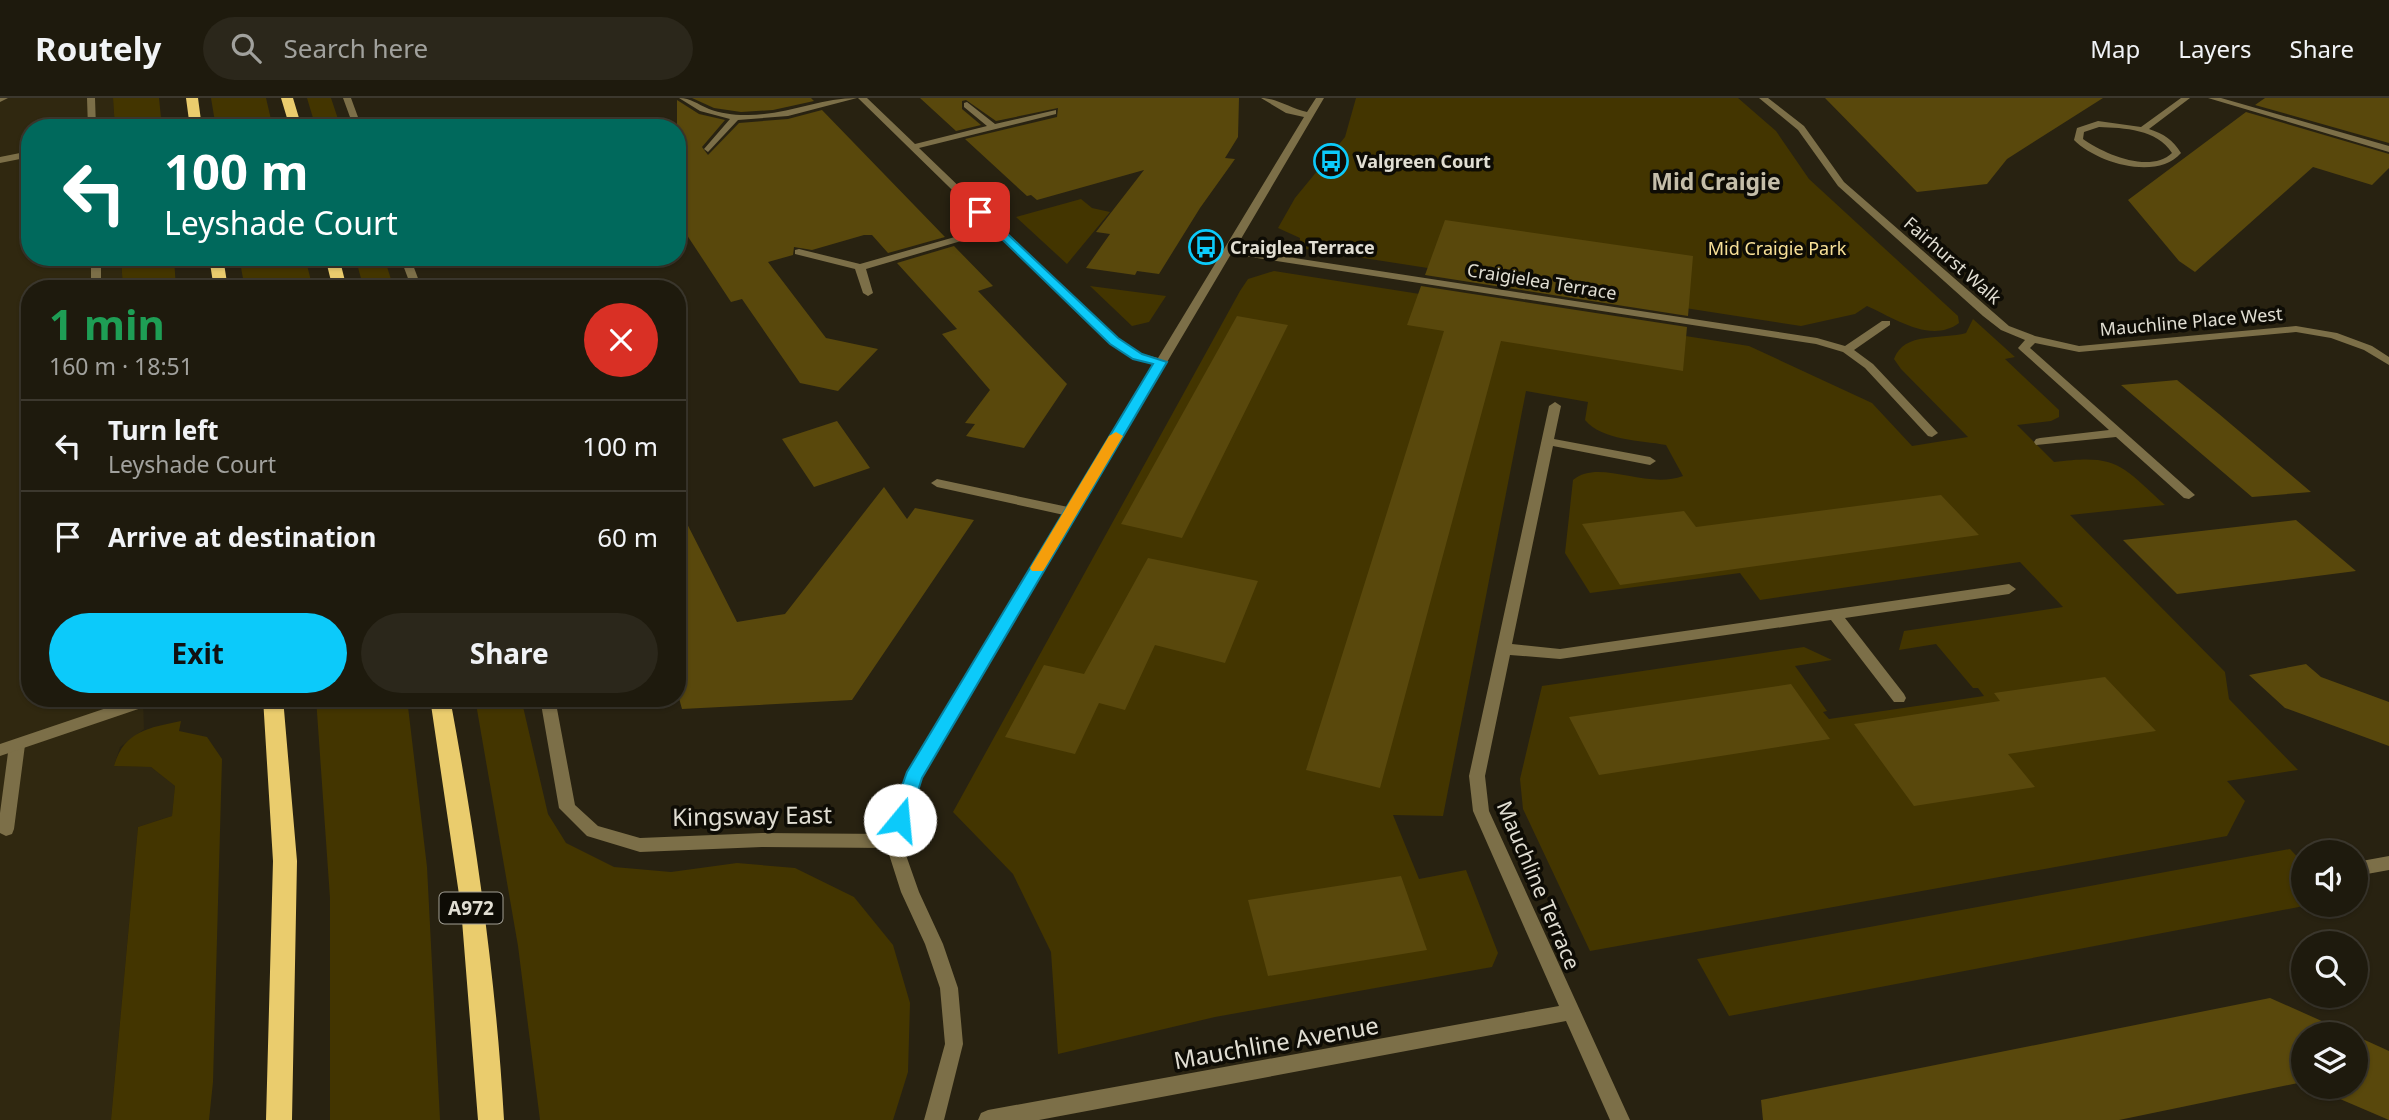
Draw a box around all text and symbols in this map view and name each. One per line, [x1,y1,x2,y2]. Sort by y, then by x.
search box [203,17,693,80]
text: Routely [35,26,161,71]
icon: search [227,29,265,67]
text: Search here [283,30,428,66]
text: Map [2090,32,2140,65]
text: Layers [2178,32,2252,65]
text: Share [2290,32,2354,65]
text: 100 m [164,138,309,204]
bus stop icon: Valgreen Court [1312,142,1350,180]
icon: left [49,147,140,238]
place label: Valgreen Court [1356,149,1491,173]
district label: Mid Craigie [1651,165,1781,197]
pin [950,182,1010,242]
icon: arrive [961,193,999,231]
text: Leyshade Court [164,201,398,244]
street label: Fairhurst Walk [1899,211,2007,309]
bus stop icon: Craiglea Terrace [1187,228,1225,266]
place label: Craiglea Terrace [1230,235,1375,259]
park label: Mid Craigie Park [1708,236,1847,260]
street label: Craigielea Terrace [1466,257,1618,305]
text: 1 min [49,295,165,352]
street label: Mauchline Place West [2099,301,2284,341]
button: close [584,303,658,377]
text: 160 m · 18:51 [49,350,193,382]
text: Turn left [108,412,219,448]
icon: left [49,427,87,465]
text: 100 m [582,428,658,464]
text: Leyshade Court [108,448,276,480]
icon: arrive [49,518,87,556]
text: Arrive at destination [108,519,377,555]
text: 60 m [597,519,658,555]
button: Exit [49,613,347,693]
button: Share [361,613,658,693]
position arrow [863,783,937,857]
street label: Mauchline Terrace [1491,796,1587,974]
street label: Kingsway East [672,797,833,833]
map controls [2291,840,2368,1099]
button: sound [2291,840,2368,917]
road number: A972 [440,892,503,923]
button: search [2291,931,2368,1008]
street label: Mauchline Avenue [1171,1008,1381,1076]
button: layers [2291,1022,2368,1099]

